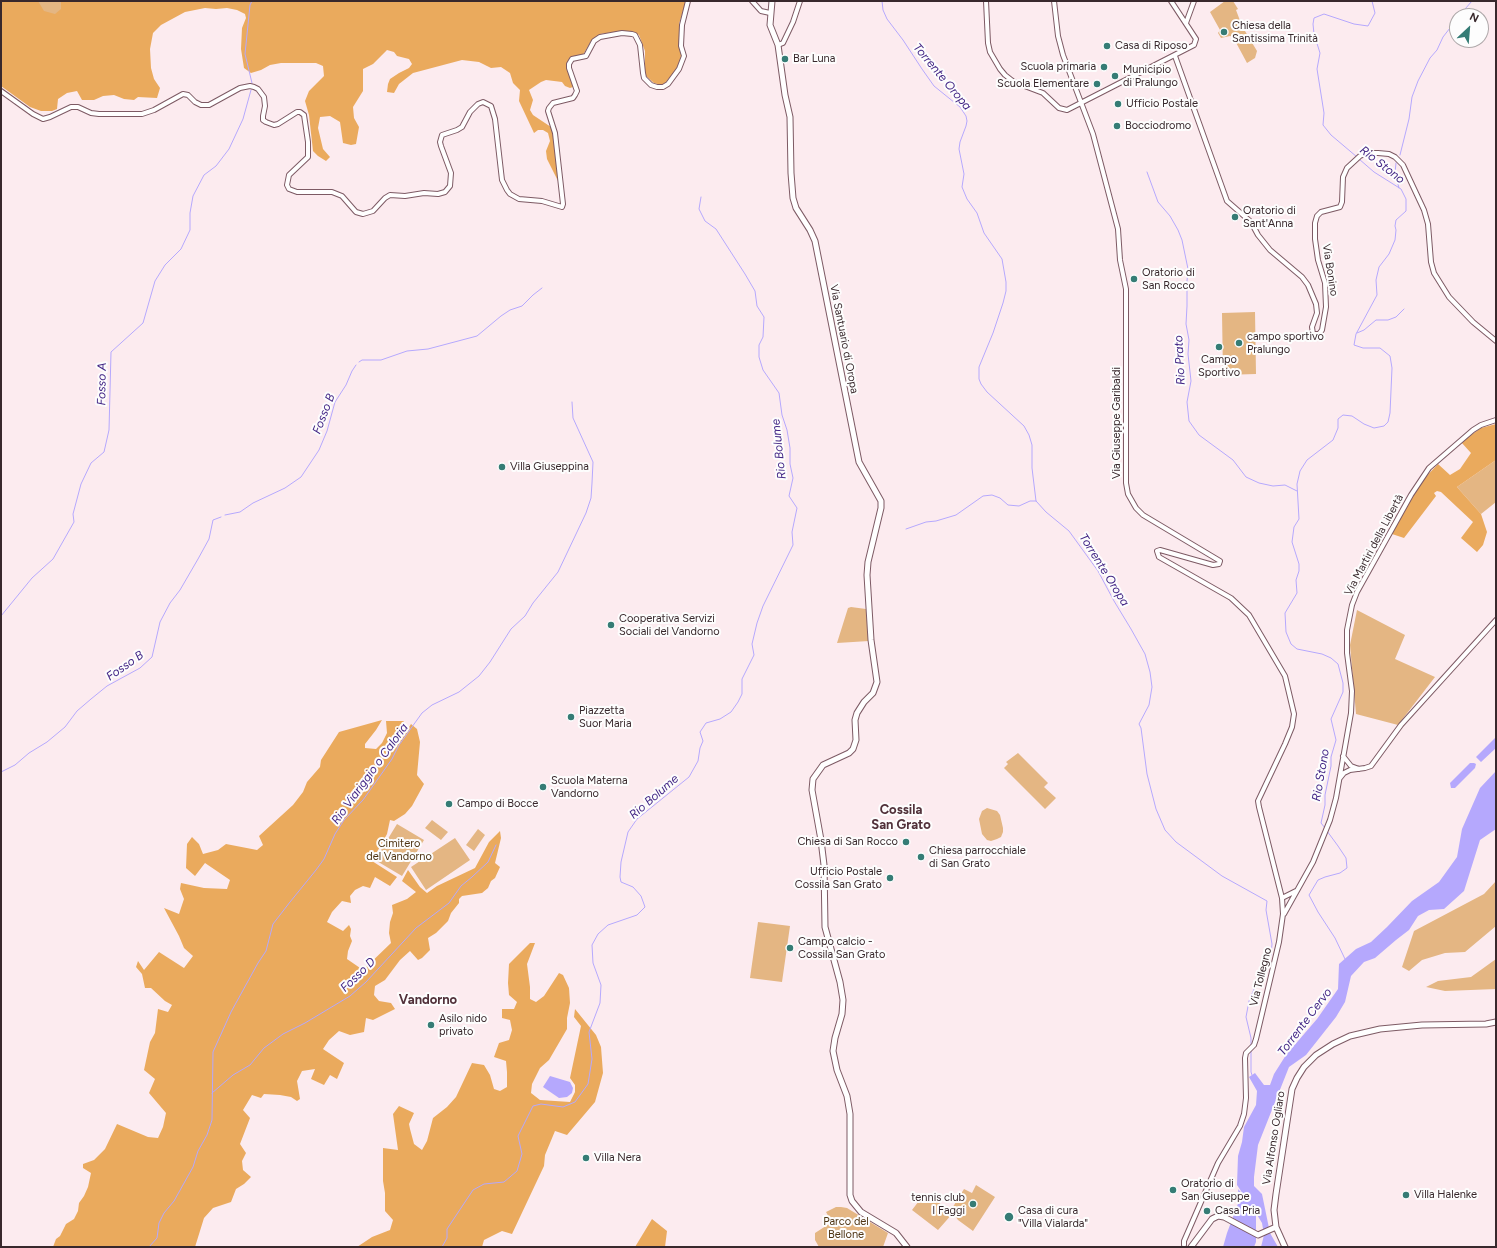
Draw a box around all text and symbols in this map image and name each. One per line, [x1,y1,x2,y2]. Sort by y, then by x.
north arrow [1449,8,1489,48]
text: N [1467,10,1481,25]
place label: Chiesa della Santissima Trinità [1232,19,1318,45]
marker: Chiesa della Santissima Trinità [1219,27,1229,37]
place label: Casa di Riposo [1115,39,1188,53]
water label: Torrente Oropa [910,41,974,113]
marker: Casa di Riposo [1102,41,1112,51]
place label: Bar Luna [793,52,835,66]
marker: Bar Luna [780,54,790,64]
place label: Scuola primaria [1020,60,1096,74]
marker: Scuola primaria [1099,62,1109,72]
place label: Municipio di Pralungo [1123,63,1178,89]
marker: Municipio di Pralungo [1110,71,1120,81]
place label: Scuola Elementare [997,77,1089,91]
marker: Scuola Elementare [1092,79,1102,89]
place label: Ufficio Postale [1126,97,1198,111]
marker: Ufficio Postale [1113,99,1123,109]
place label: Bocciodromo [1125,119,1191,133]
marker: Bocciodromo [1112,121,1122,131]
water label: Rio Stono [1357,143,1407,187]
place label: Oratorio di Sant'Anna [1243,204,1296,230]
marker: Oratorio di Sant'Anna [1230,212,1240,222]
street label: Via Bonino [1319,243,1341,297]
place label: Oratorio di San Rocco [1142,266,1195,292]
marker: Oratorio di San Rocco [1129,274,1139,284]
street label: Via Santuario di Oropa [827,283,861,395]
place label: campo sportivo Pralungo [1247,330,1324,356]
water label: Rio Prato [1172,335,1188,385]
marker: campo sportivo Pralungo [1234,338,1244,348]
marker: Campo Sportivo [1214,342,1224,352]
place label: Campo Sportivo [1198,353,1240,379]
water label: Fosso A [94,362,110,406]
street label: Via Giuseppe Garibaldi [1110,367,1124,479]
water label: Fosso B [310,392,338,436]
water label: Rio Bolume [769,418,789,480]
place label: Villa Giuseppina [510,460,589,474]
marker: Villa Giuseppina [497,462,507,472]
street label: Via Martiri della Libertà [1342,492,1406,598]
water label: Torrente Oropa [1076,531,1132,609]
place label: Cooperativa Servizi Sociali del Vandorno [619,612,720,638]
marker: Cooperativa Servizi Sociali del Vandorno [606,620,616,630]
water label: Fosso B [104,648,146,684]
place label: Piazzetta Suor Maria [579,704,632,730]
marker: Piazzetta Suor Maria [566,712,576,722]
water label: Rio Viariggio o Caloria [329,721,411,827]
water label: Rio Stono [1309,748,1333,802]
water label: Rio Bolume [626,772,682,822]
place label: Scuola Materna Vandorno [551,774,627,800]
marker: Scuola Materna Vandorno [538,782,548,792]
place label: Campo di Bocce [457,797,538,811]
marker: Campo di Bocce [444,799,454,809]
district label: Cossila San Grato [871,802,931,833]
place label: Chiesa di San Rocco [797,835,898,849]
park label: Cimitero del Vandorno [366,837,432,863]
marker: Chiesa di San Rocco [901,837,911,847]
place label: Chiesa parrocchiale di San Grato [929,844,1026,870]
marker: Chiesa parrocchiale di San Grato [916,852,926,862]
place label: Ufficio Postale Cossila San Grato [795,865,882,891]
marker: Ufficio Postale Cossila San Grato [885,873,895,883]
place label: Campo calcio - Cossila San Grato [798,935,885,961]
marker: Campo calcio - Cossila San Grato [785,943,795,953]
street label: Via Tollegno [1247,946,1275,1008]
water label: Fosso D [338,955,378,995]
water label: Torrente Cervo [1275,985,1335,1059]
district label: Vandorno [399,992,457,1008]
place label: Asilo nido privato [439,1012,487,1038]
marker: Asilo nido privato [426,1020,436,1030]
street label: Via Alfonso Ogliaro [1260,1090,1288,1186]
place label: Villa Nera [594,1151,641,1165]
marker: Villa Nera [581,1153,591,1163]
place label: Oratorio di San Giuseppe [1181,1177,1249,1203]
marker: Oratorio di San Giuseppe [1168,1185,1178,1195]
place label: Villa Halenke [1414,1188,1477,1202]
marker: Villa Halenke [1401,1190,1411,1200]
place label: tennis club I Faggi [911,1191,965,1217]
marker: tennis club I Faggi [968,1199,978,1209]
place label: Casa di cura "Villa Vialarda" [1018,1204,1088,1230]
place label: Casa Pria [1215,1204,1260,1218]
marker: Casa Pria [1202,1206,1212,1216]
marker: Casa di cura "Villa Vialarda" [1003,1211,1015,1223]
park label: Parco del Bellone [823,1215,869,1241]

